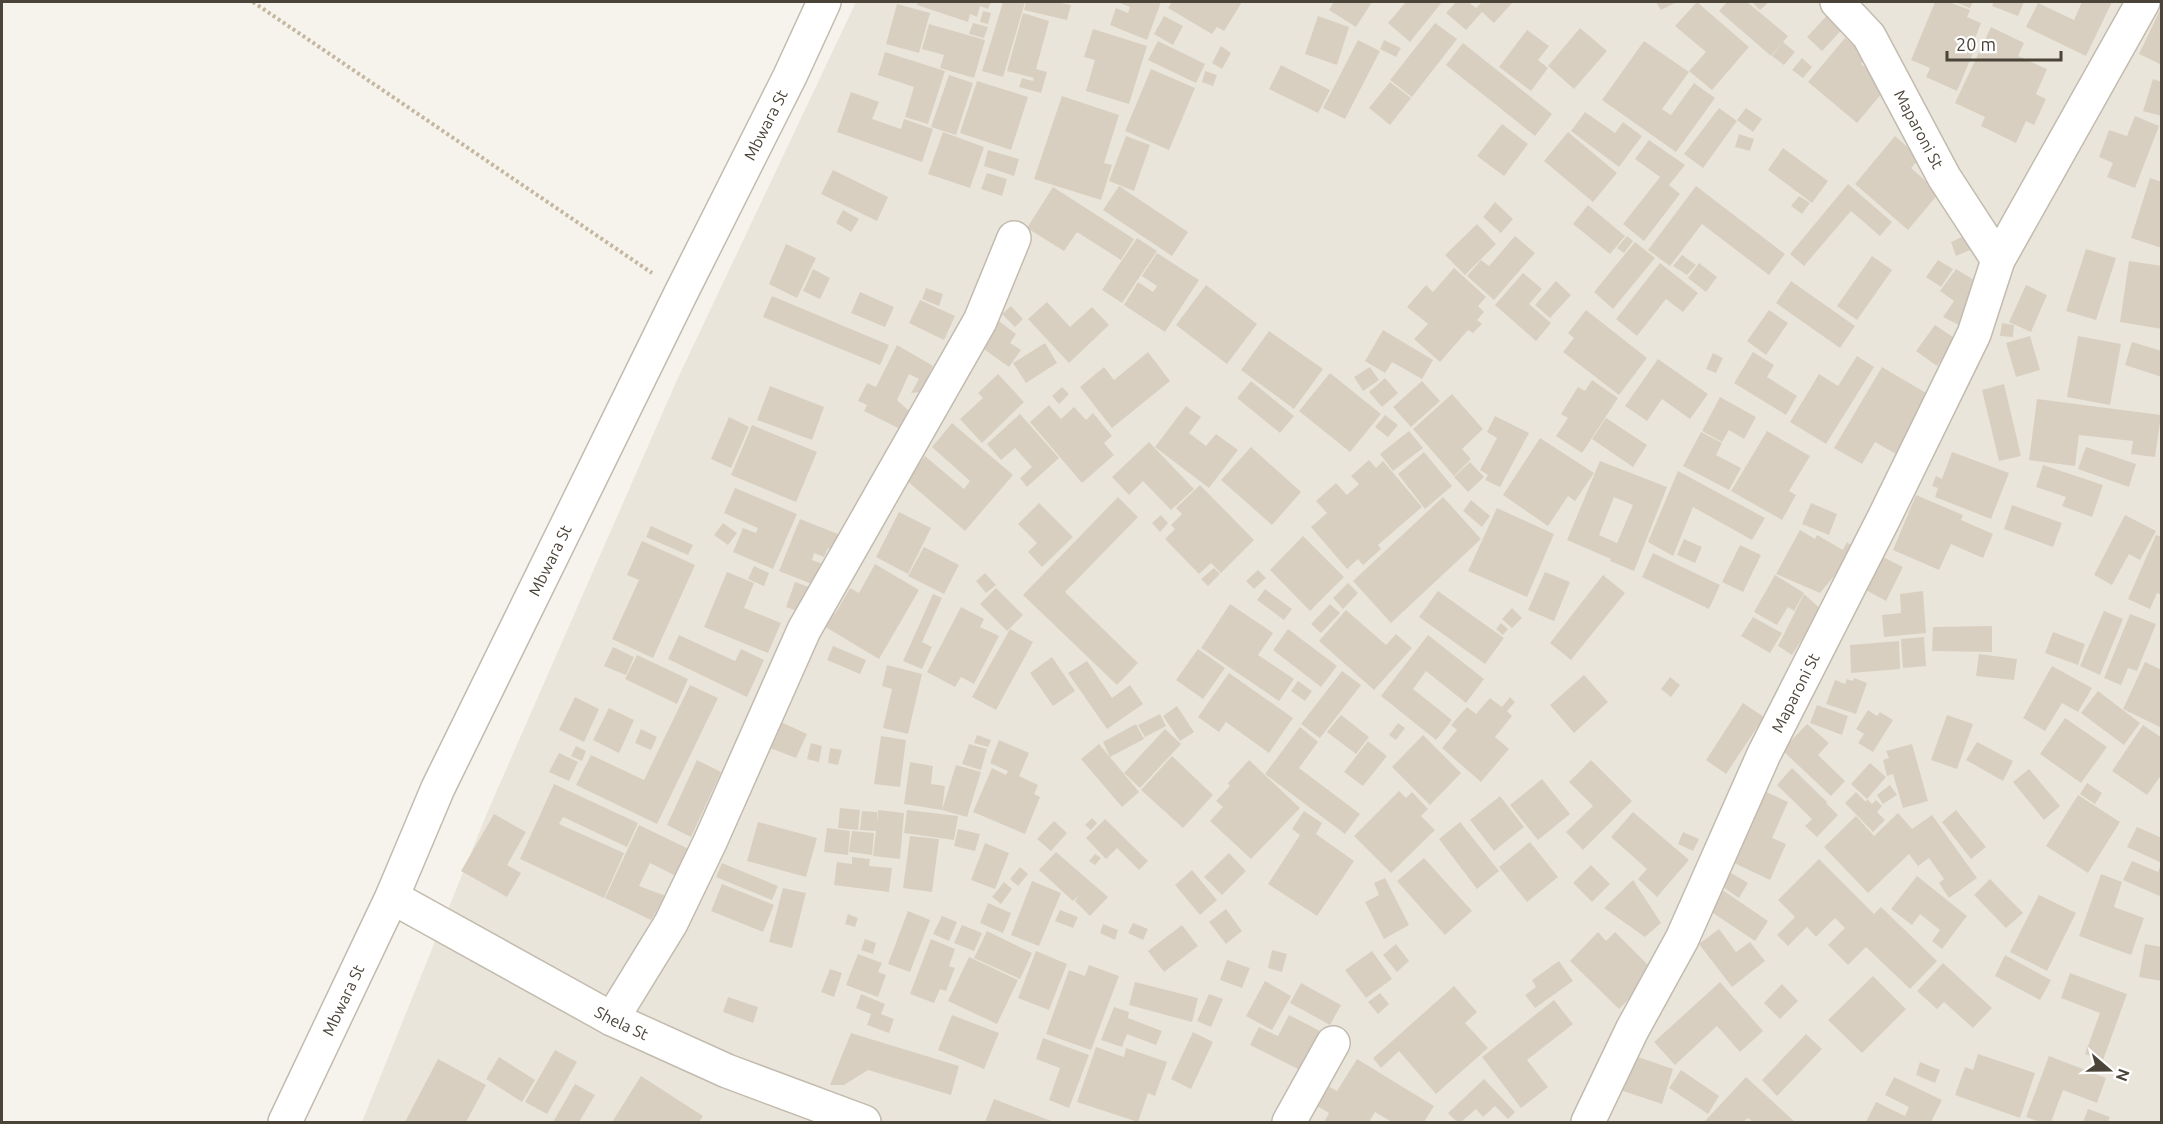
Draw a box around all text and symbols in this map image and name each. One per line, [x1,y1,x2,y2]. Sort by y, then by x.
scale bar [1947,24,2061,62]
text: 20 m [1956,34,1996,54]
street label: Mbwara St [740,86,791,163]
street label: Maparoni St [1891,87,1948,172]
street label: Mbwara St [525,521,575,599]
street label: Maparoni St [1768,649,1823,735]
street label: Mbwara St [318,961,368,1039]
street label: Shela St [592,1002,652,1044]
north arrow [2079,1040,2139,1100]
text: N [2113,1066,2134,1084]

